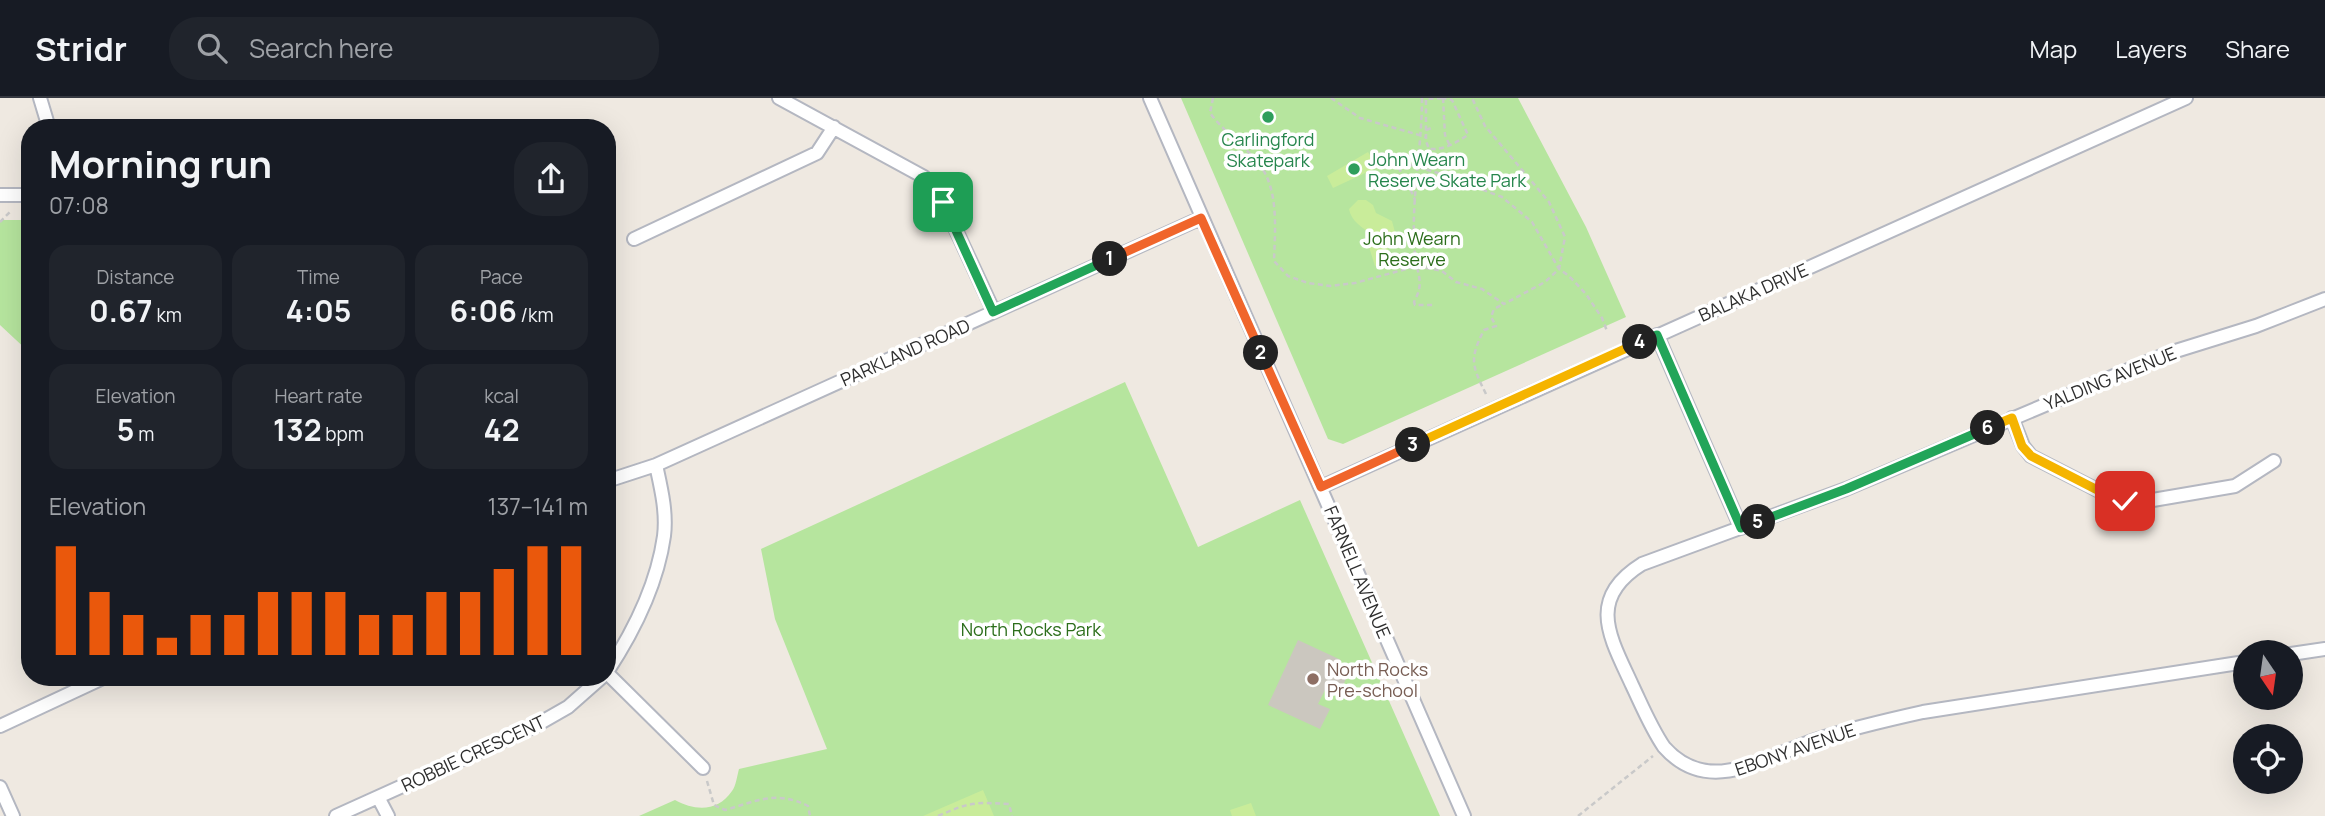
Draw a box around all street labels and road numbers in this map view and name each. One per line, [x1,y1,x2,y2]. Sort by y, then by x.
street label: BALAKA DRIVE [1694,257,1812,327]
street label: PARKLAND ROAD [836,313,974,391]
street label: YALDING AVENUE [2040,341,2180,415]
street label: FARNELL AVENUE [1319,502,1397,642]
street label: ROBBIE CRESCENT [397,709,549,797]
street label: EBONY AVENUE [1732,717,1858,781]

